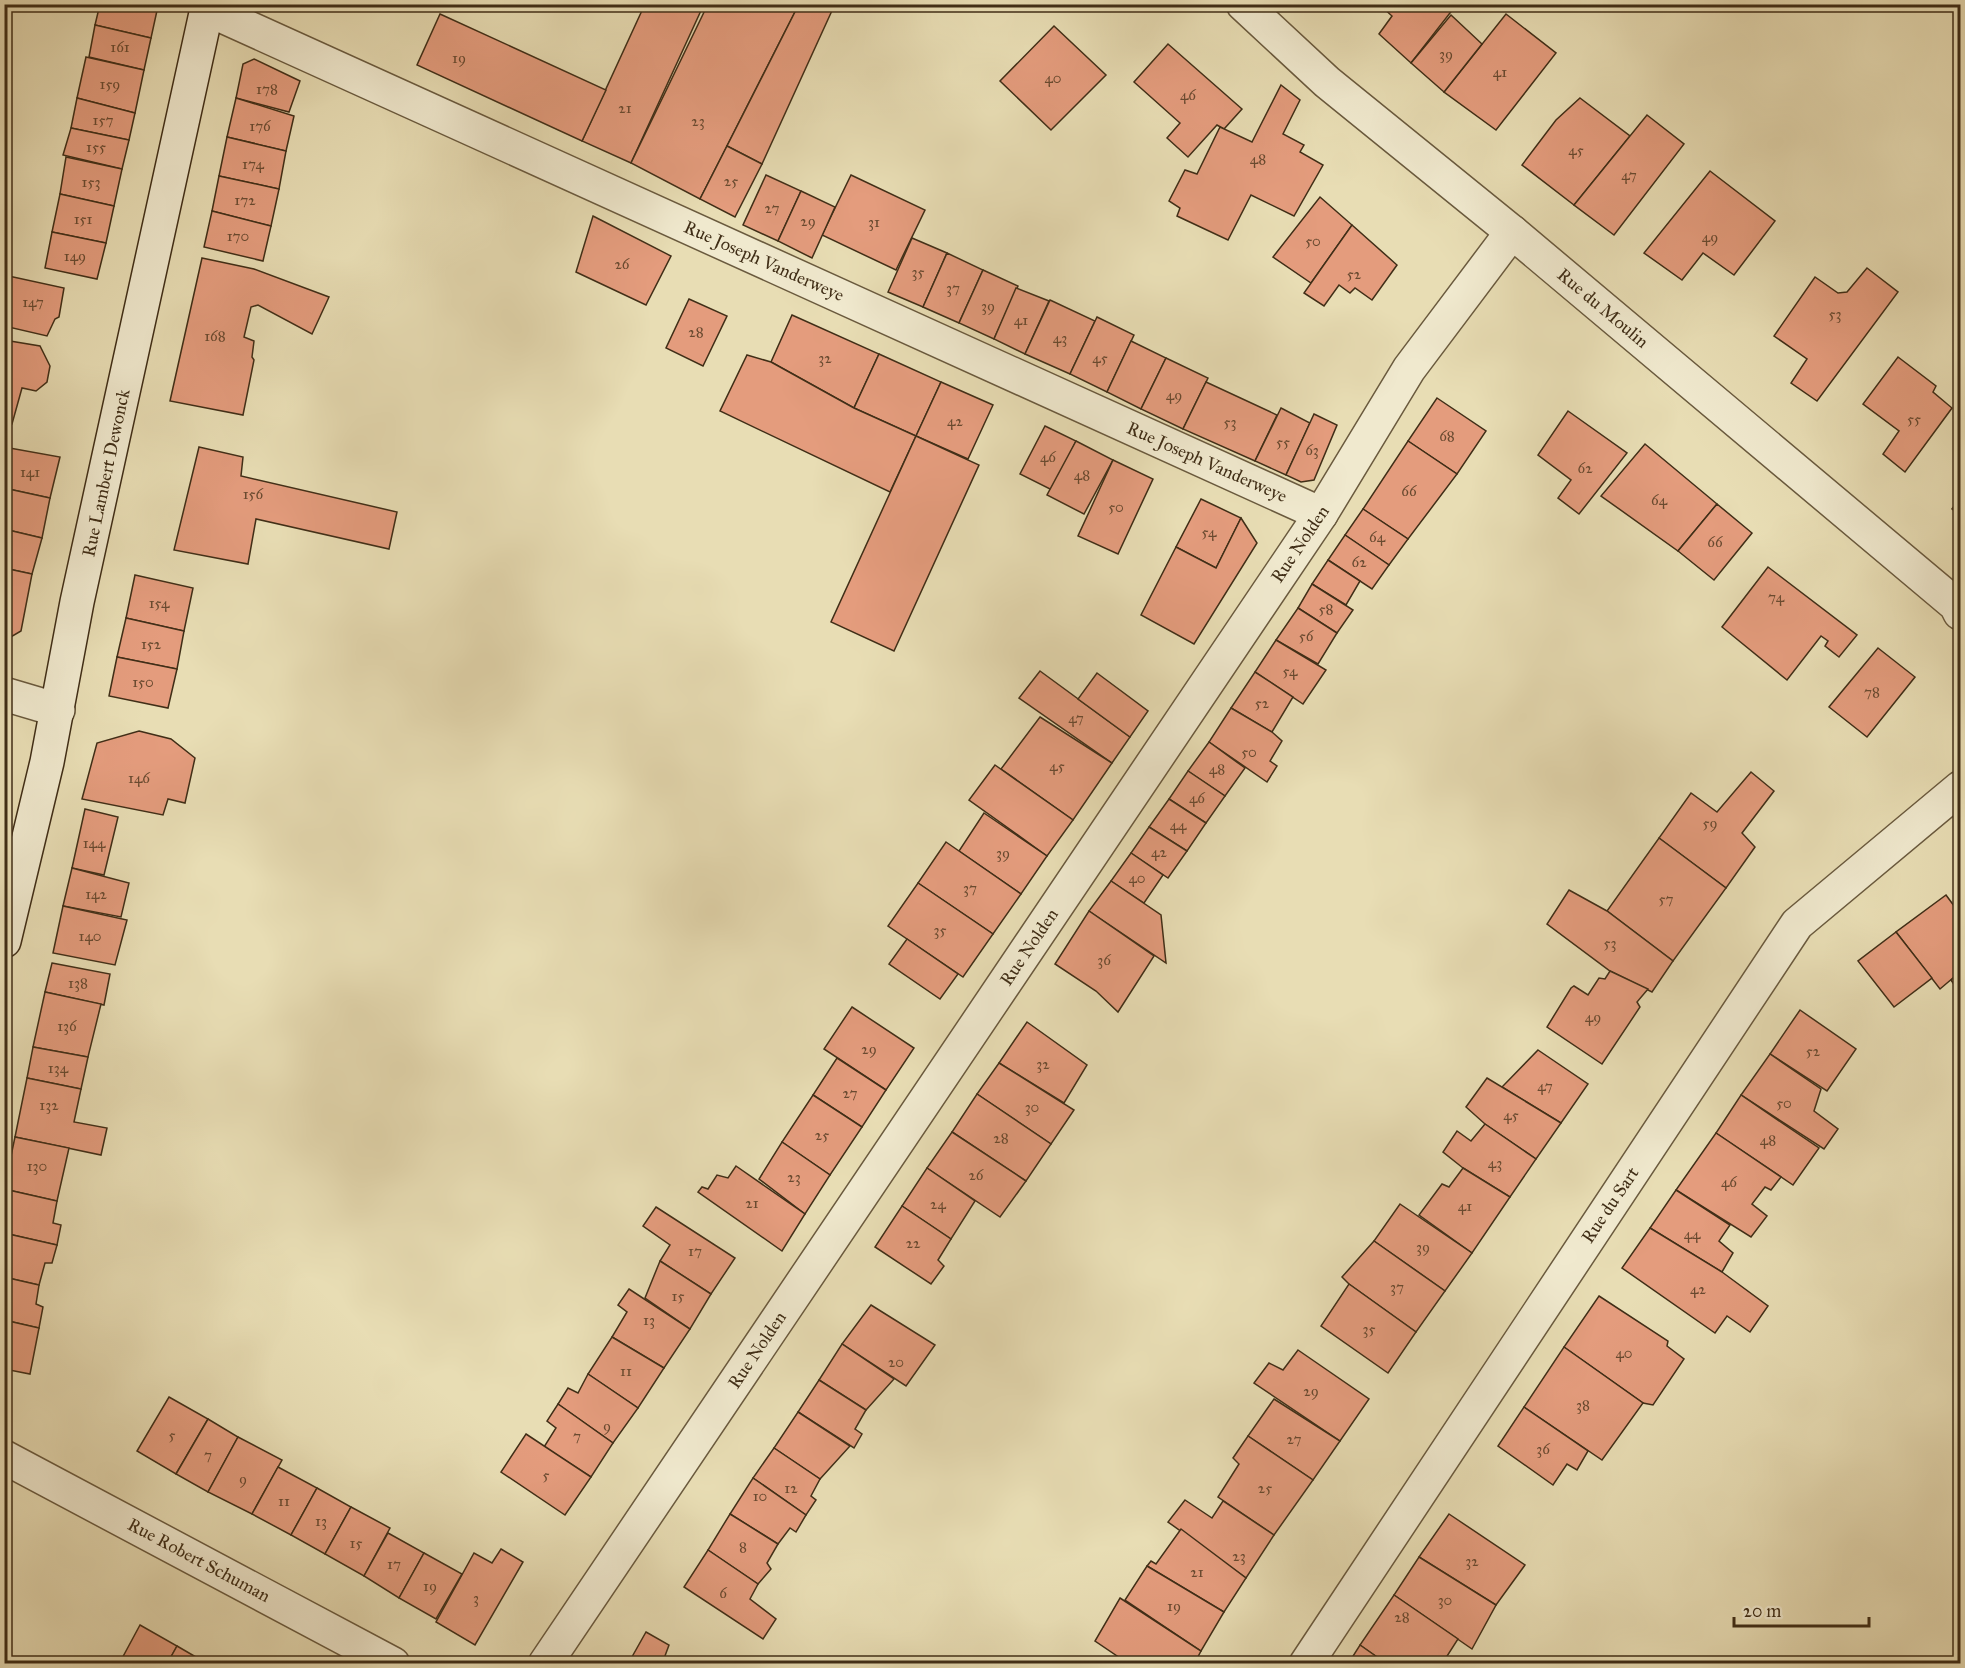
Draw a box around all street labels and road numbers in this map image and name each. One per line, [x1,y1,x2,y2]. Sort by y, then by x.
street label: Rue Joseph Vanderweye [680,216,848,307]
street label: Rue du Moulin [1553,263,1653,353]
street label: Rue Lambert Dewonck [77,387,135,559]
street label: Rue Joseph Vanderweye [1123,417,1291,508]
street label: Rue Nolden [1266,501,1334,587]
street label: Rue Nolden [995,904,1063,990]
street label: Rue du Sart [1577,1162,1644,1247]
street label: Rue Nolden [723,1307,791,1393]
street label: Rue Robert Schuman [124,1513,274,1607]

